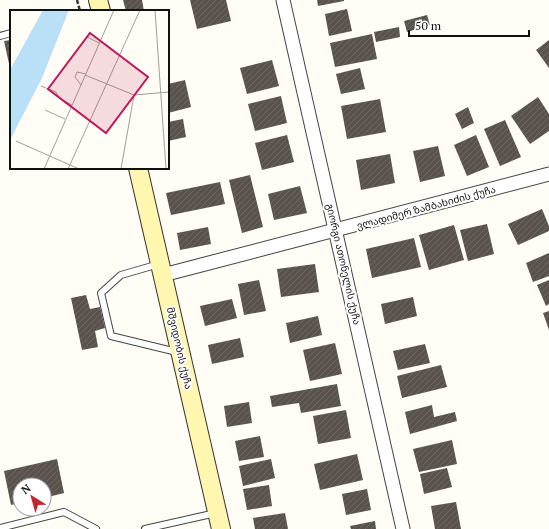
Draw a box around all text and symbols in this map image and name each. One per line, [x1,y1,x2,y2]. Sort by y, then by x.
inset map [10,10,169,169]
scale bar [409,12,529,38]
text: 50 m [415,18,442,33]
street label: ვლადიმერ ზამბახიძის ქუჩა [355,183,497,232]
street label: გიორგი ათონელის ქუჩა [323,202,364,326]
street label: მშვიდობის ქუჩა [164,306,195,390]
north arrow [12,477,52,517]
text: N [18,481,34,497]

